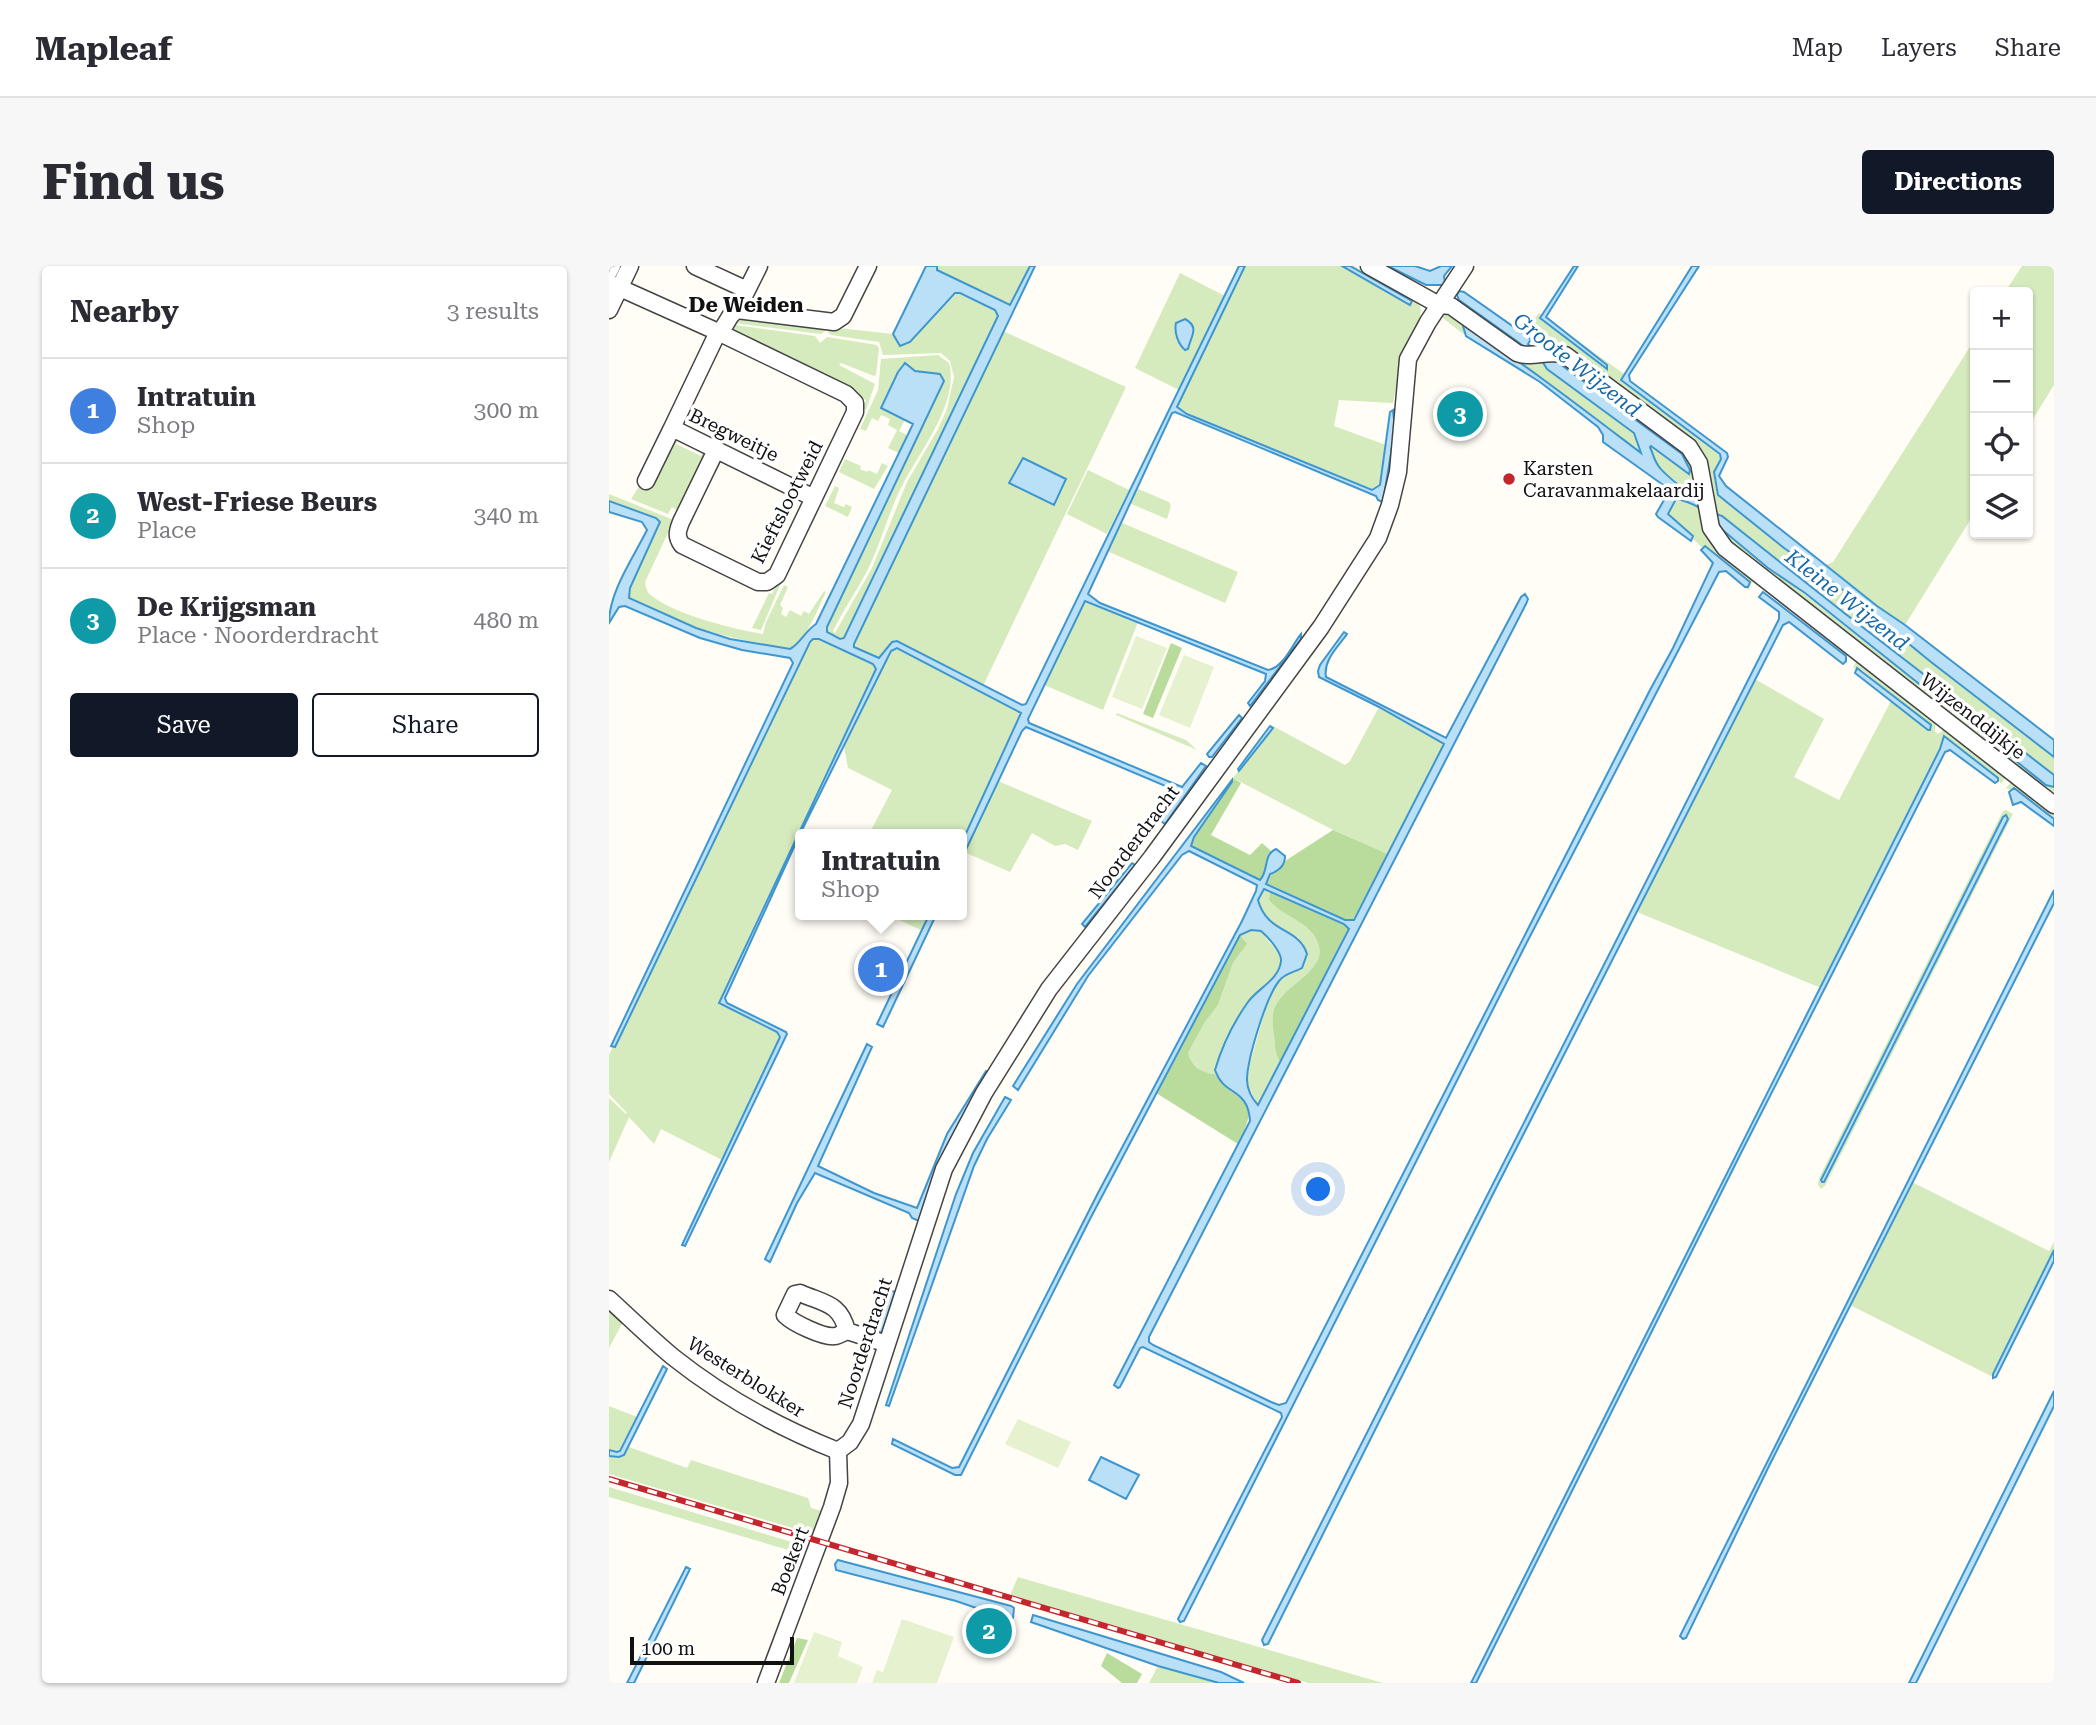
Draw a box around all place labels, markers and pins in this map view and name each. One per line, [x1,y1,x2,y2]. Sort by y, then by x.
pin: 3 [1437,388,1483,440]
place label: Karsten Caravanmakelaardij [1523,457,1705,502]
marker: Karsten Caravanmakelaardij [1501,471,1517,487]
pin: 1 [858,943,904,995]
pin: 2 [966,1605,1012,1657]

